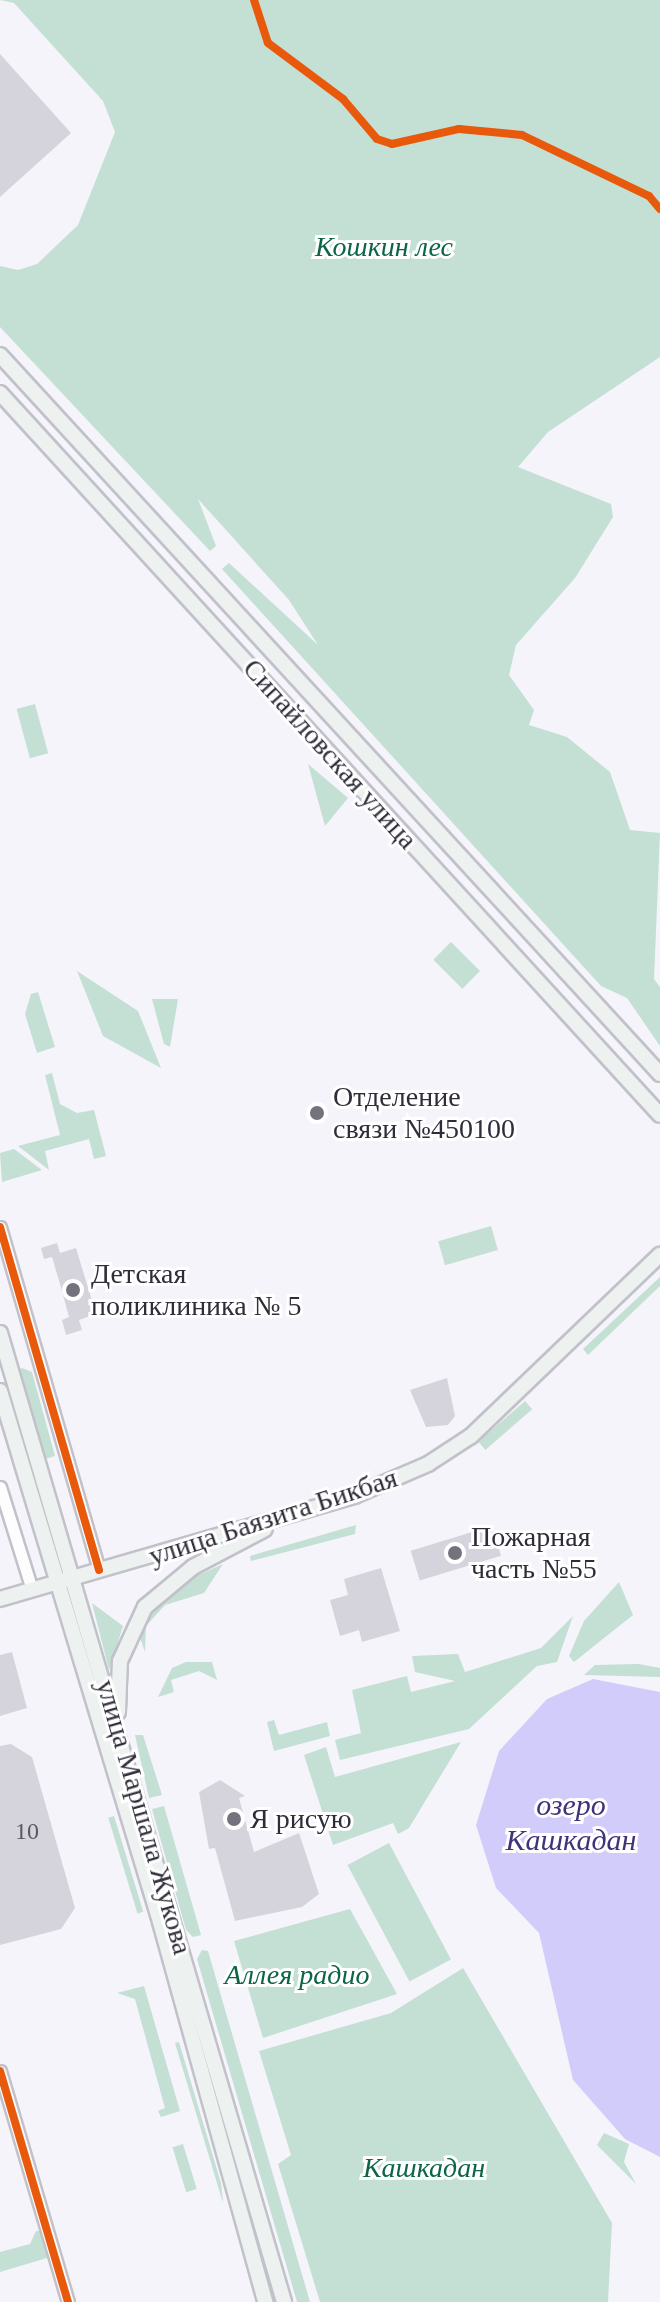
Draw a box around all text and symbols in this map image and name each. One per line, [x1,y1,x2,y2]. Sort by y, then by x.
park label: Кошкин лес [315,230,453,264]
street label: Сипайловская улица [236,652,424,856]
place label: Отделение связи №450100 [333,1080,515,1146]
marker: Отделение связи №450100 [308,1104,326,1122]
place label: Детская поликлиника № 5 [91,1257,301,1323]
marker: Детская поликлиника № 5 [62,1279,84,1301]
street label: улица Баязита Бикбая [145,1461,401,1573]
place label: Пожарная часть №55 [471,1520,597,1586]
marker: Пожарная часть №55 [446,1544,464,1562]
street label: улица Маршала Жукова [89,1676,199,1958]
water label: озеро Кашкадан [506,1787,636,1858]
place label: Я рисую [250,1802,352,1836]
marker: Я рисую [225,1810,243,1828]
house number: 10 [15,1818,39,1846]
park label: Аллея радио [225,1958,369,1992]
park label: Кашкадан [363,2151,485,2185]

